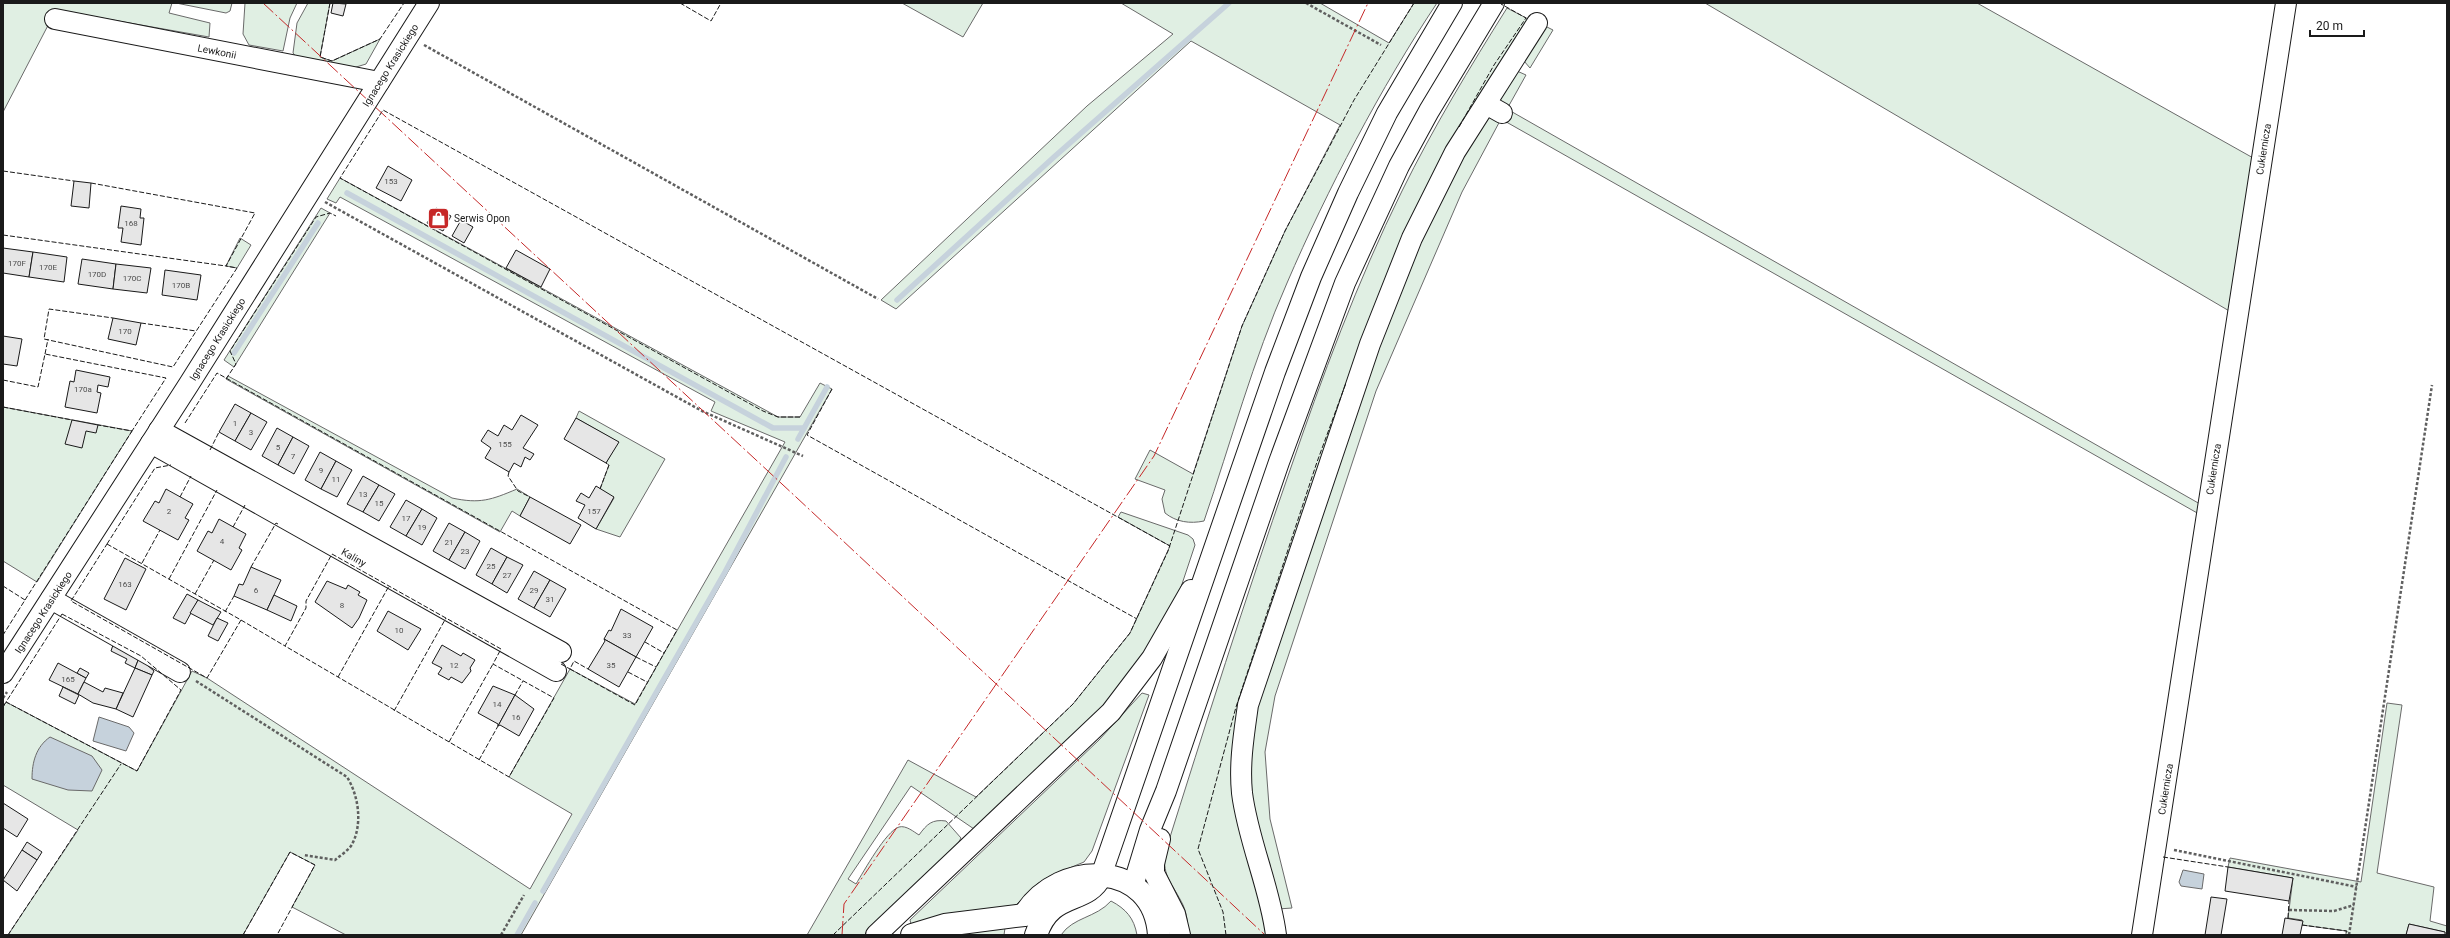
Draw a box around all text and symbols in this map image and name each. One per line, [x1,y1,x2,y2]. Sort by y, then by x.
scale bar [2310,12,2364,38]
text: 20 m [2316,19,2343,33]
street label: Ignacego Krasickiego [360,22,421,109]
street label: Lewkonii [197,42,237,61]
street label: Cukiernicza [2254,123,2273,176]
house number: 153 [384,177,398,186]
shop icon: Serwis Opon [426,205,452,231]
place label: Serwis Opon [454,213,510,224]
house number: 168 [124,219,138,228]
house number: 170F [8,259,27,268]
house number: 170E [39,263,57,272]
house number: 170D [88,270,106,279]
house number: 170C [123,274,141,283]
house number: 170B [172,281,190,290]
street label: Ignacego Krasickiego [187,296,248,383]
house number: 170 [118,327,132,336]
house number: 170a [74,385,92,394]
house number: 1 [233,419,237,428]
house number: 3 [249,428,253,437]
house number: 155 [498,440,512,449]
house number: 5 [276,443,281,452]
street label: Cukiernicza [2204,443,2223,496]
house number: 7 [291,452,296,461]
house number: 9 [319,466,323,475]
house number: 11 [332,475,341,484]
house number: 13 [359,490,368,499]
house number: 15 [375,499,384,508]
house number: 2 [167,507,172,516]
house number: 157 [587,507,601,516]
house number: 17 [402,514,411,523]
house number: 19 [418,523,427,532]
house number: 4 [220,537,225,546]
house number: 21 [445,538,454,547]
street label: Kaliny [339,546,368,569]
house number: 23 [461,547,470,556]
house number: 25 [487,562,496,571]
street label: Ignacego Krasickiego [13,569,74,655]
house number: 27 [503,571,512,580]
house number: 163 [118,580,132,589]
house number: 6 [254,586,259,595]
house number: 29 [530,586,539,595]
house number: 31 [546,595,555,604]
house number: 8 [340,601,345,610]
house number: 10 [395,626,404,635]
house number: 33 [623,631,632,640]
house number: 12 [450,661,459,670]
house number: 35 [607,661,616,670]
house number: 165 [61,675,75,684]
house number: 14 [493,700,502,709]
house number: 16 [512,713,521,722]
street label: Cukiernicza [2156,763,2175,816]

